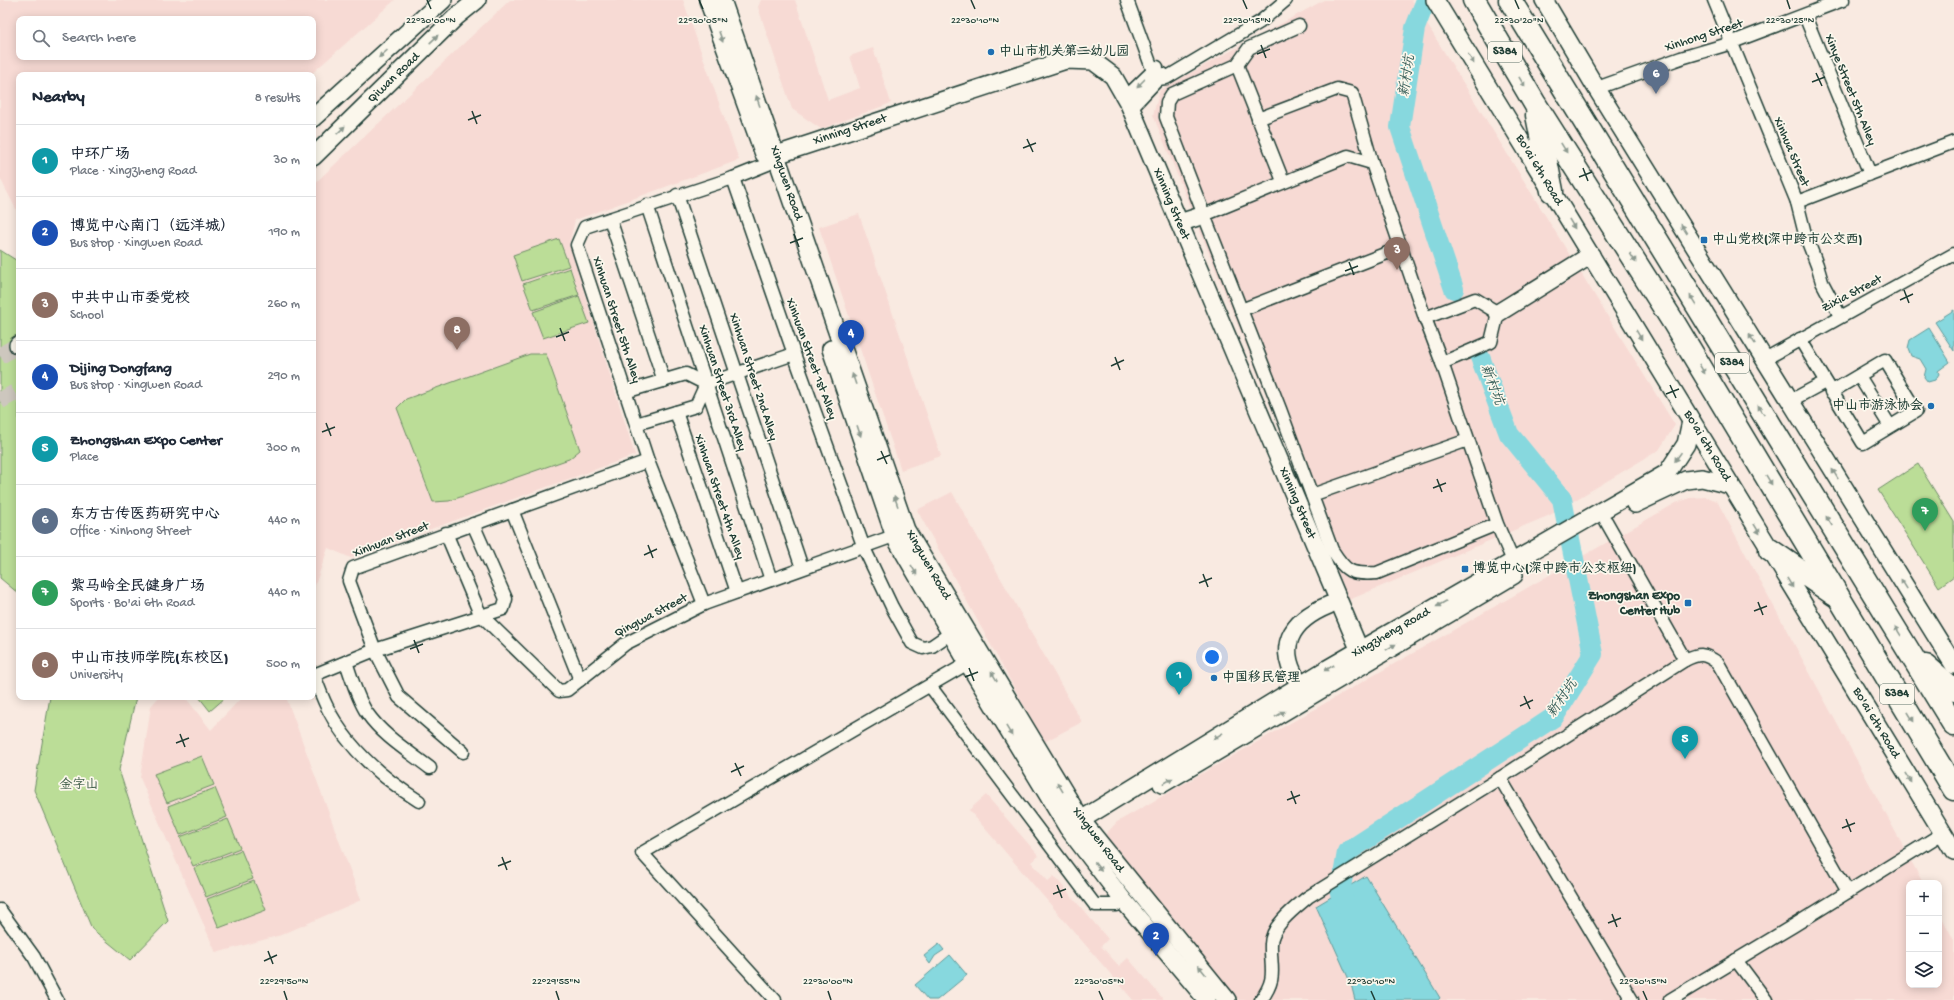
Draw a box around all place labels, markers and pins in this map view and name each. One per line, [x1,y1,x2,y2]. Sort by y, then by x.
place label: 中山市机关第二幼儿园 [999,44,1129,60]
marker: 中山市机关第二幼儿园 [986,47,996,57]
pin: 6 [1643,61,1669,94]
place label: 中山党校(深中跨市公交西) [1712,232,1862,248]
marker: 中山党校(深中跨市公交西) [1699,235,1709,245]
pin: 3 [1384,237,1410,270]
pin: 8 [444,317,470,350]
pin: 4 [838,320,864,353]
place label: 中山市游泳协会 [1832,398,1923,414]
marker: 中山市游泳协会 [1926,401,1936,411]
pin: 7 [1912,498,1938,531]
place label: 博览中心(深中跨市公交枢纽) [1473,560,1636,577]
marker: 博览中心(深中跨市公交枢纽) [1460,564,1470,574]
place label: Zhongshan Expo Center Hub [1588,589,1680,619]
marker: Zhongshan Expo Center Hub [1683,598,1693,608]
pin: 1 [1166,662,1192,695]
place label: 中国移民管理 [1222,670,1300,686]
marker: 中国移民管理 [1209,673,1219,683]
pin: 5 [1672,726,1698,759]
pin: 2 [1143,923,1169,956]

